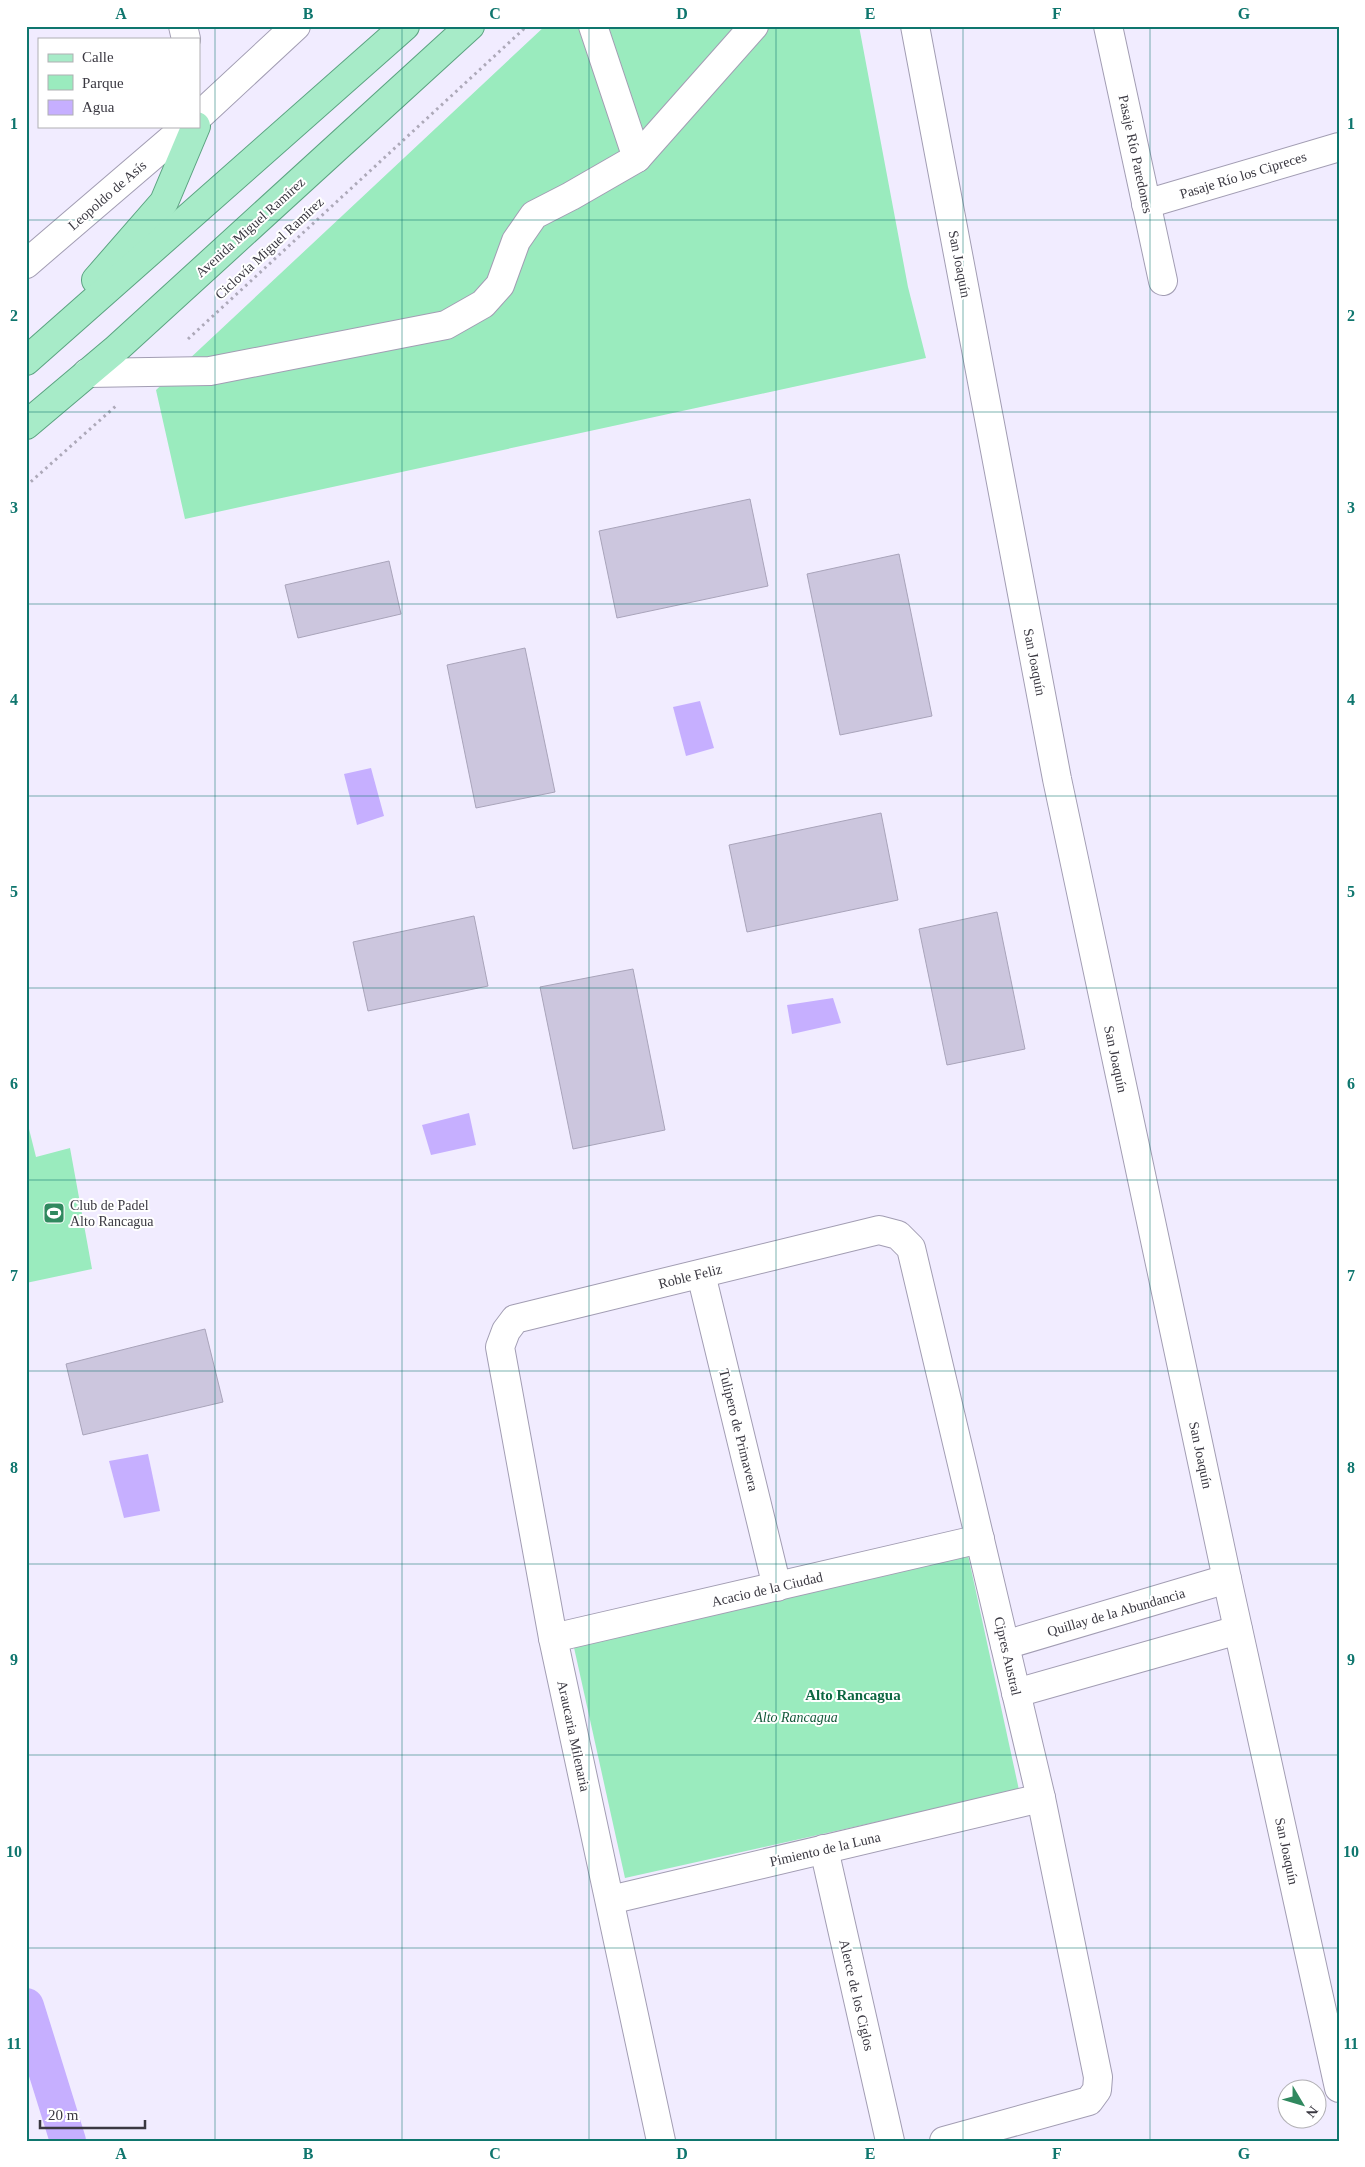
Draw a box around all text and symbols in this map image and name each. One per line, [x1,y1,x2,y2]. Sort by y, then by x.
text: A [115,5,127,22]
text: B [303,5,314,22]
text: C [489,5,501,22]
text: D [676,5,688,22]
text: E [865,5,875,22]
text: F [1052,5,1062,22]
text: G [1238,5,1251,22]
legend [38,38,200,128]
text: Calle [82,49,114,65]
text: Parque [82,75,124,91]
street label: Pasaje Río Paredones [1116,94,1155,215]
text: Agua [82,99,115,115]
text: 1 [10,115,18,132]
text: 1 [1347,115,1355,132]
street label: Pasaje Río los Cipreces [1178,149,1308,202]
street label: Leopoldo de Asís [65,158,149,233]
street label: Avenida Miguel Ramírez [193,175,308,280]
street label: Ciclovía Miguel Ramírez [212,194,326,302]
street label: San Joaquín [946,229,973,299]
text: 2 [10,307,18,324]
text: 2 [1347,307,1355,324]
text: 3 [10,499,18,516]
text: 3 [1347,499,1355,516]
street label: San Joaquín [1021,627,1048,697]
text: 4 [10,691,18,708]
text: 4 [1347,691,1355,708]
text: 5 [10,883,18,900]
text: 5 [1347,883,1355,900]
street label: San Joaquín [1101,1024,1130,1094]
text: 6 [10,1075,18,1092]
text: 6 [1347,1075,1355,1092]
place label: Club de Padel Alto Rancagua [70,1198,154,1229]
sports icon: Club de Padel Alto Rancagua [42,1201,66,1225]
street label: Roble Feliz [657,1261,723,1292]
text: 7 [10,1267,18,1284]
text: 7 [1347,1267,1355,1284]
street label: Tulipero de Primavera [716,1367,761,1494]
street label: San Joaquín [1186,1420,1215,1490]
text: 8 [10,1459,18,1476]
text: 8 [1347,1459,1355,1476]
street label: Acacio de la Ciudad [710,1569,824,1610]
street label: Quillay de la Abundancia [1045,1585,1188,1639]
street label: Cipres Austral [991,1615,1024,1697]
text: 9 [10,1651,18,1668]
text: 9 [1347,1651,1355,1668]
street label: Araucaria Milenaria [554,1679,593,1794]
district label: Alto Rancagua [805,1687,901,1703]
park label: Alto Rancagua [753,1710,838,1725]
street label: San Joaquín [1272,1816,1301,1886]
street label: Pimiento de la Luna [768,1829,883,1870]
text: 10 [6,1843,22,1860]
text: 10 [1343,1843,1359,1860]
street label: Alerce de los Ciglos [836,1938,877,2052]
text: 11 [6,2035,22,2052]
text: 11 [1343,2035,1359,2052]
north arrow [1278,2080,1328,2130]
scale bar [40,2097,145,2129]
text: N [1303,2103,1321,2120]
text: 20 m [48,2107,79,2123]
text: A [115,2145,127,2162]
text: B [303,2145,314,2162]
text: C [489,2145,501,2162]
text: D [676,2145,688,2162]
text: E [865,2145,875,2162]
text: F [1052,2145,1062,2162]
text: G [1238,2145,1251,2162]

